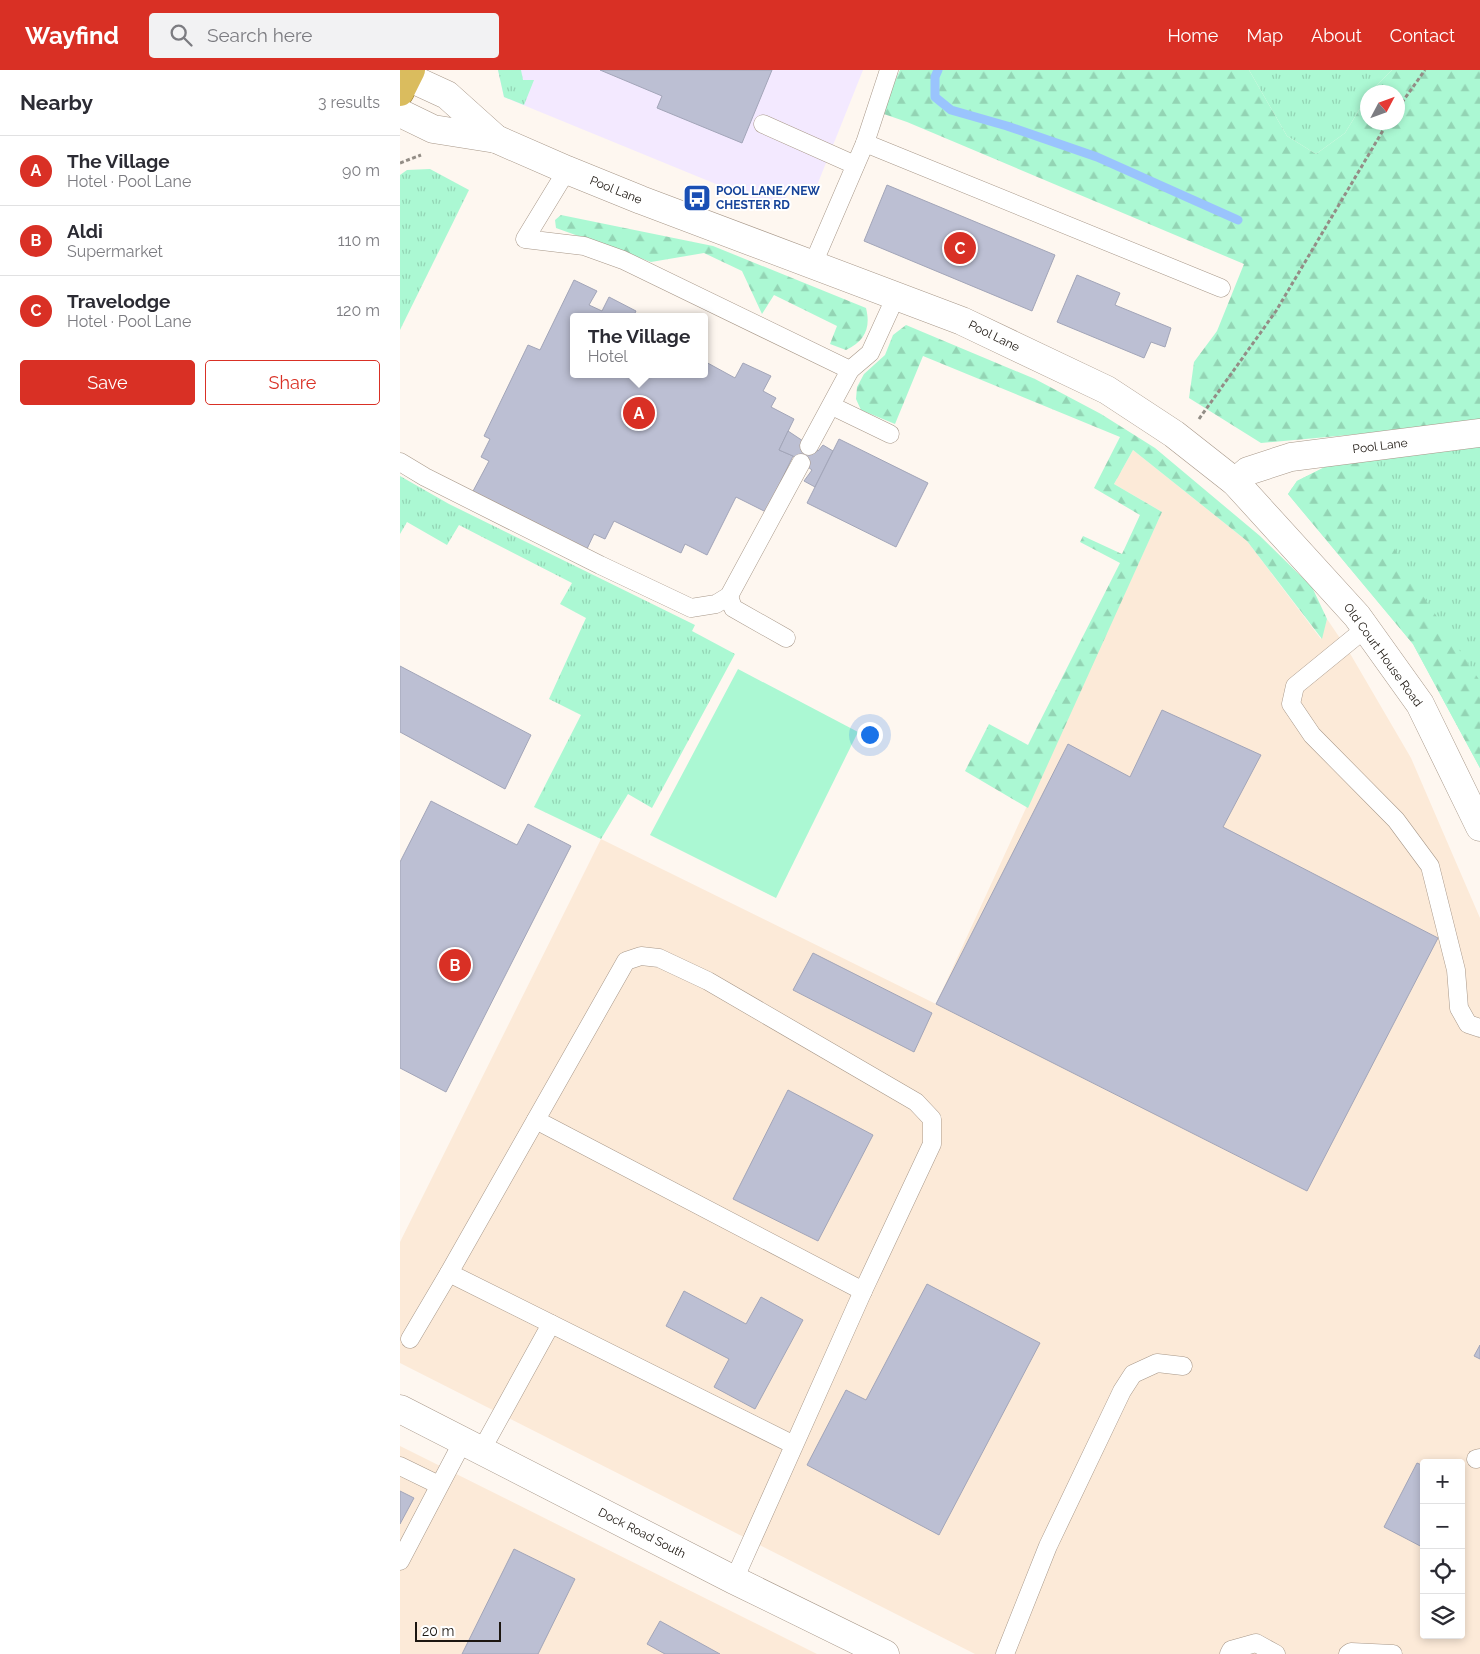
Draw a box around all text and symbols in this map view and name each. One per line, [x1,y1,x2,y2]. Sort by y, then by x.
search box [149,13,499,58]
text: Wayfind [25,21,119,50]
icon: search [167,21,195,49]
text: Search here [207,24,312,46]
text: Home [1167,25,1218,46]
text: Map [1246,25,1283,46]
text: About [1311,25,1362,46]
text: Contact [1390,25,1455,46]
north arrow [1360,85,1405,130]
text: Nearby [20,90,93,115]
text: 3 results [318,93,380,112]
text: The Village [67,150,170,172]
text: A [31,161,41,180]
text: 90 m [342,161,380,180]
text: Hotel · Pool Lane [67,172,191,191]
street label: Pool Lane [588,173,644,207]
bus stop icon: POOL LANE/NEW CHESTER RD [682,183,712,213]
place label: POOL LANE/NEW CHESTER RD [716,184,820,212]
text: Aldi [67,220,103,242]
pin: C [944,229,976,267]
text: B [31,231,41,250]
text: 110 m [338,231,380,250]
text: Supermarket [67,242,163,261]
text: Travelodge [67,290,170,312]
text: C [31,301,41,320]
text: 120 m [336,301,380,320]
text: Hotel · Pool Lane [67,312,191,331]
popup [570,313,708,378]
street label: Pool Lane [966,318,1022,354]
text: The Village [588,325,690,347]
text: Hotel [588,347,628,366]
button: Save [20,360,195,405]
button: Share [205,360,380,405]
pin: A [623,394,655,432]
street label: Pool Lane [1352,436,1408,456]
street label: Old Court House Road [1341,601,1425,709]
your location [857,722,883,748]
pin: B [439,946,471,984]
map controls [1420,1459,1465,1639]
button: + [1420,1459,1465,1504]
button: − [1420,1504,1465,1549]
street label: Dock Road South [596,1505,688,1561]
button: locate [1420,1549,1465,1594]
button: layers [1420,1594,1465,1639]
scale bar [415,1619,501,1642]
text: 20 m [422,1623,454,1639]

